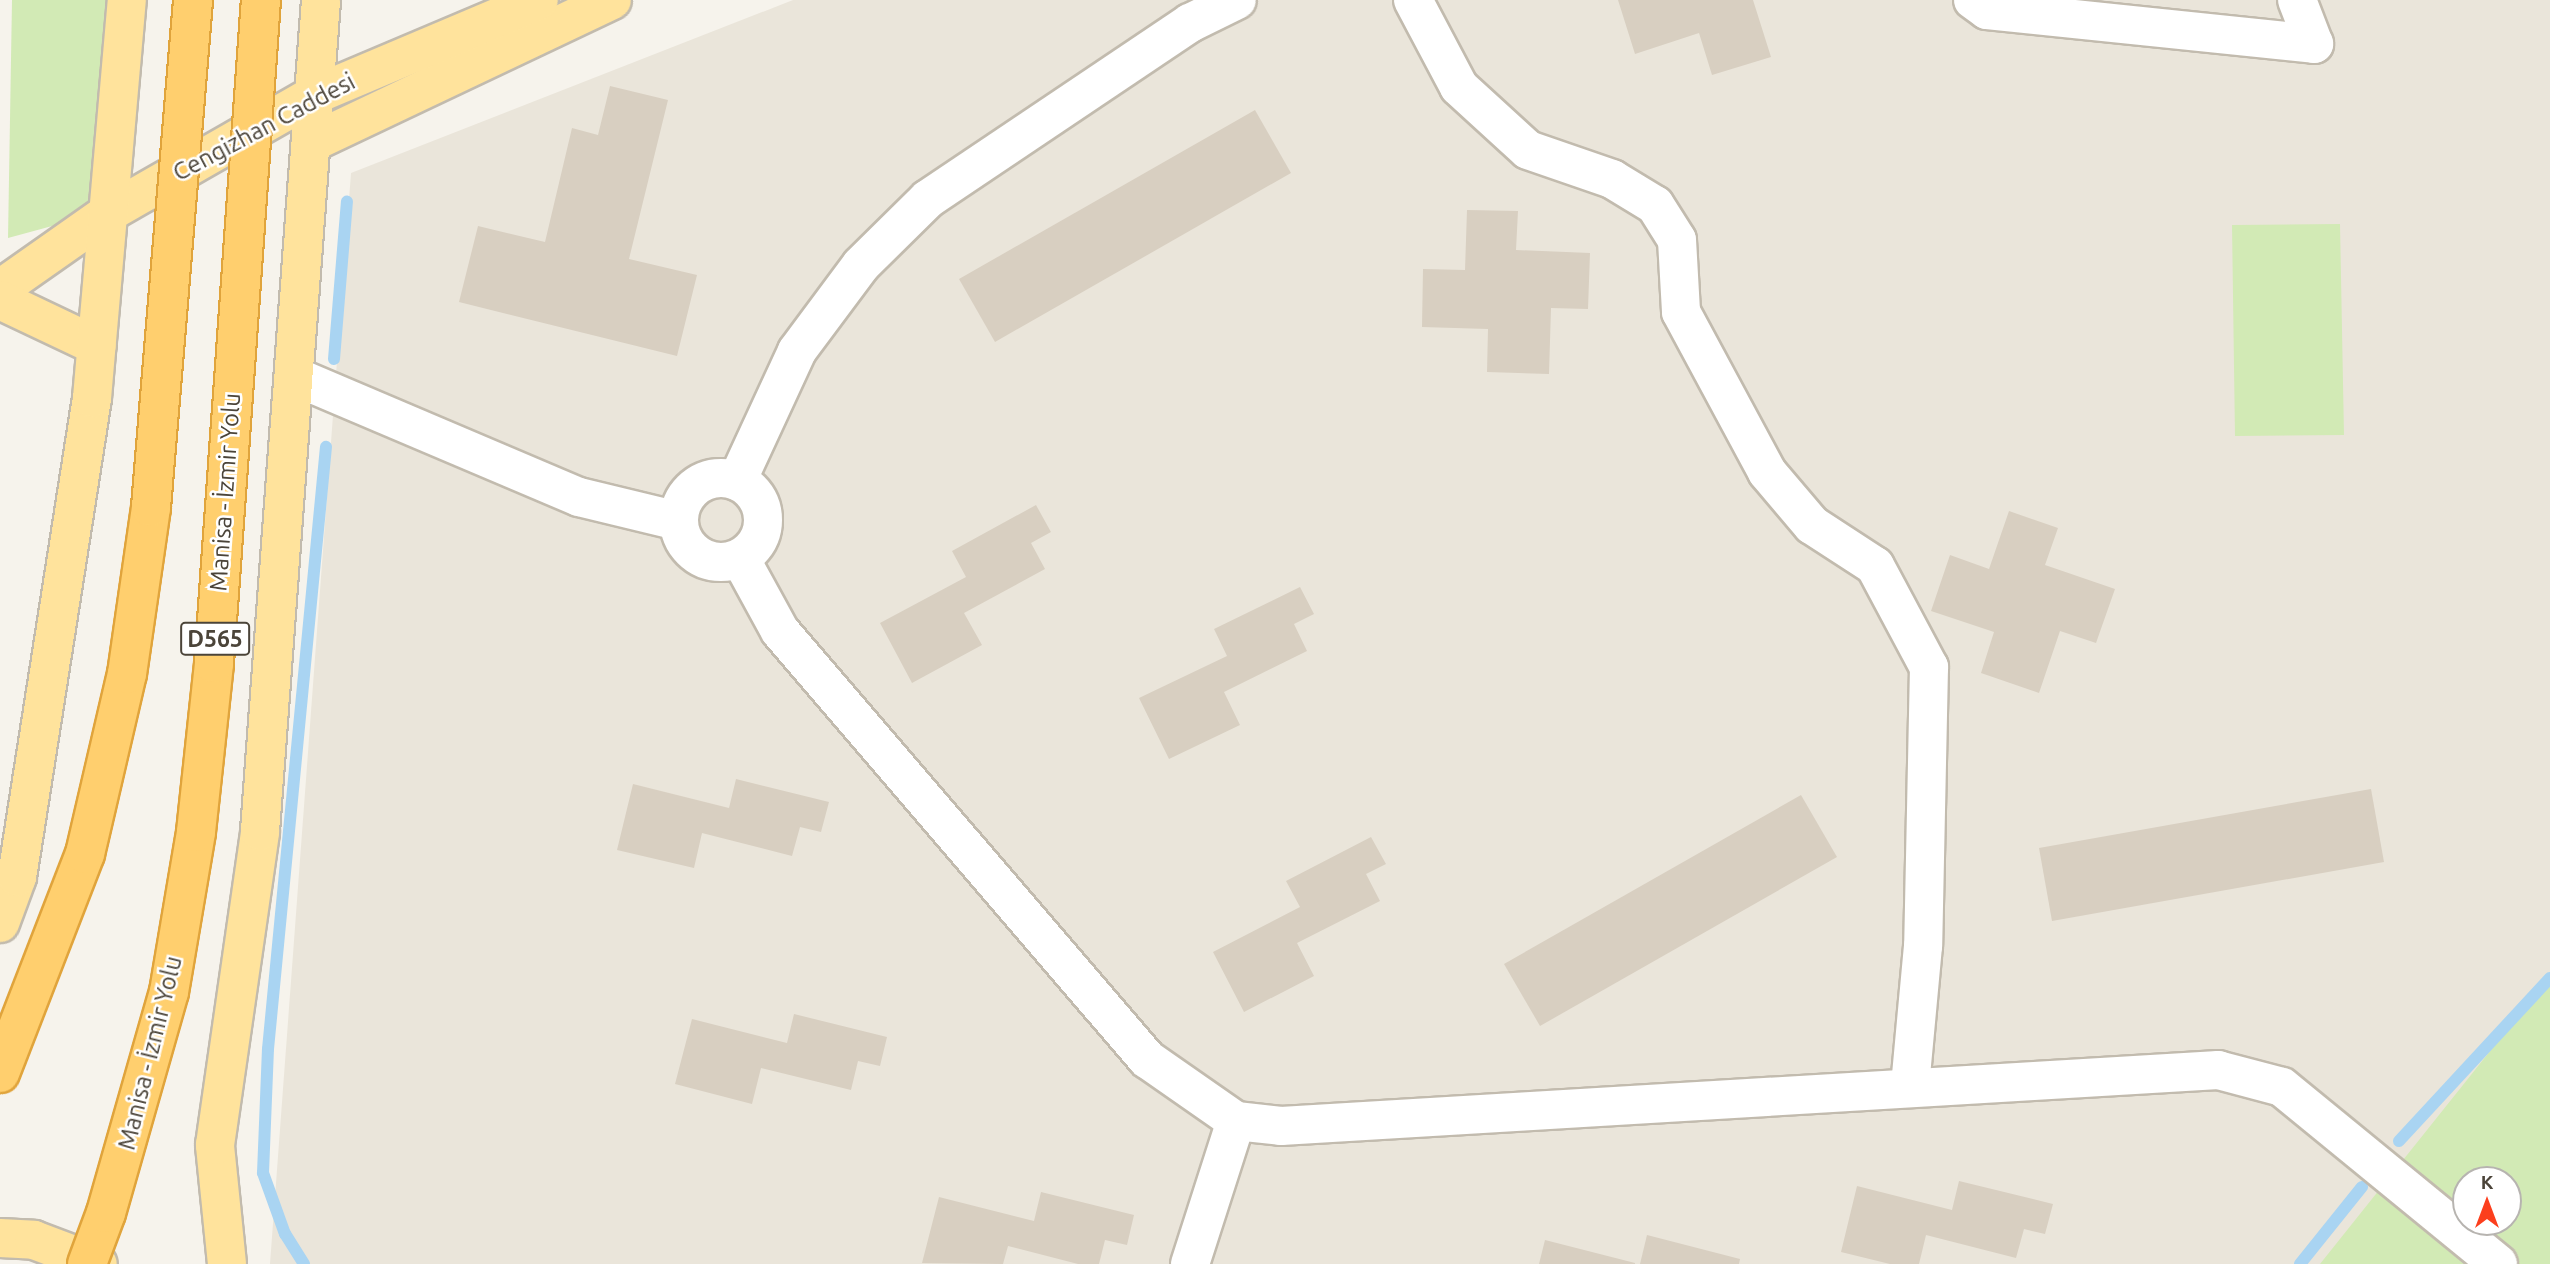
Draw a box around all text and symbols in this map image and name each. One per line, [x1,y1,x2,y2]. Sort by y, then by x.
street label: Cengizhan Caddesi [168,67,360,187]
street label: Manisa - İzmir Yolu [204,392,246,592]
road number: D565 [180,620,250,659]
street label: Manisa - İzmir Yolu [112,953,188,1153]
north arrow [2452,1166,2522,1236]
text: K [2481,1171,2493,1193]

